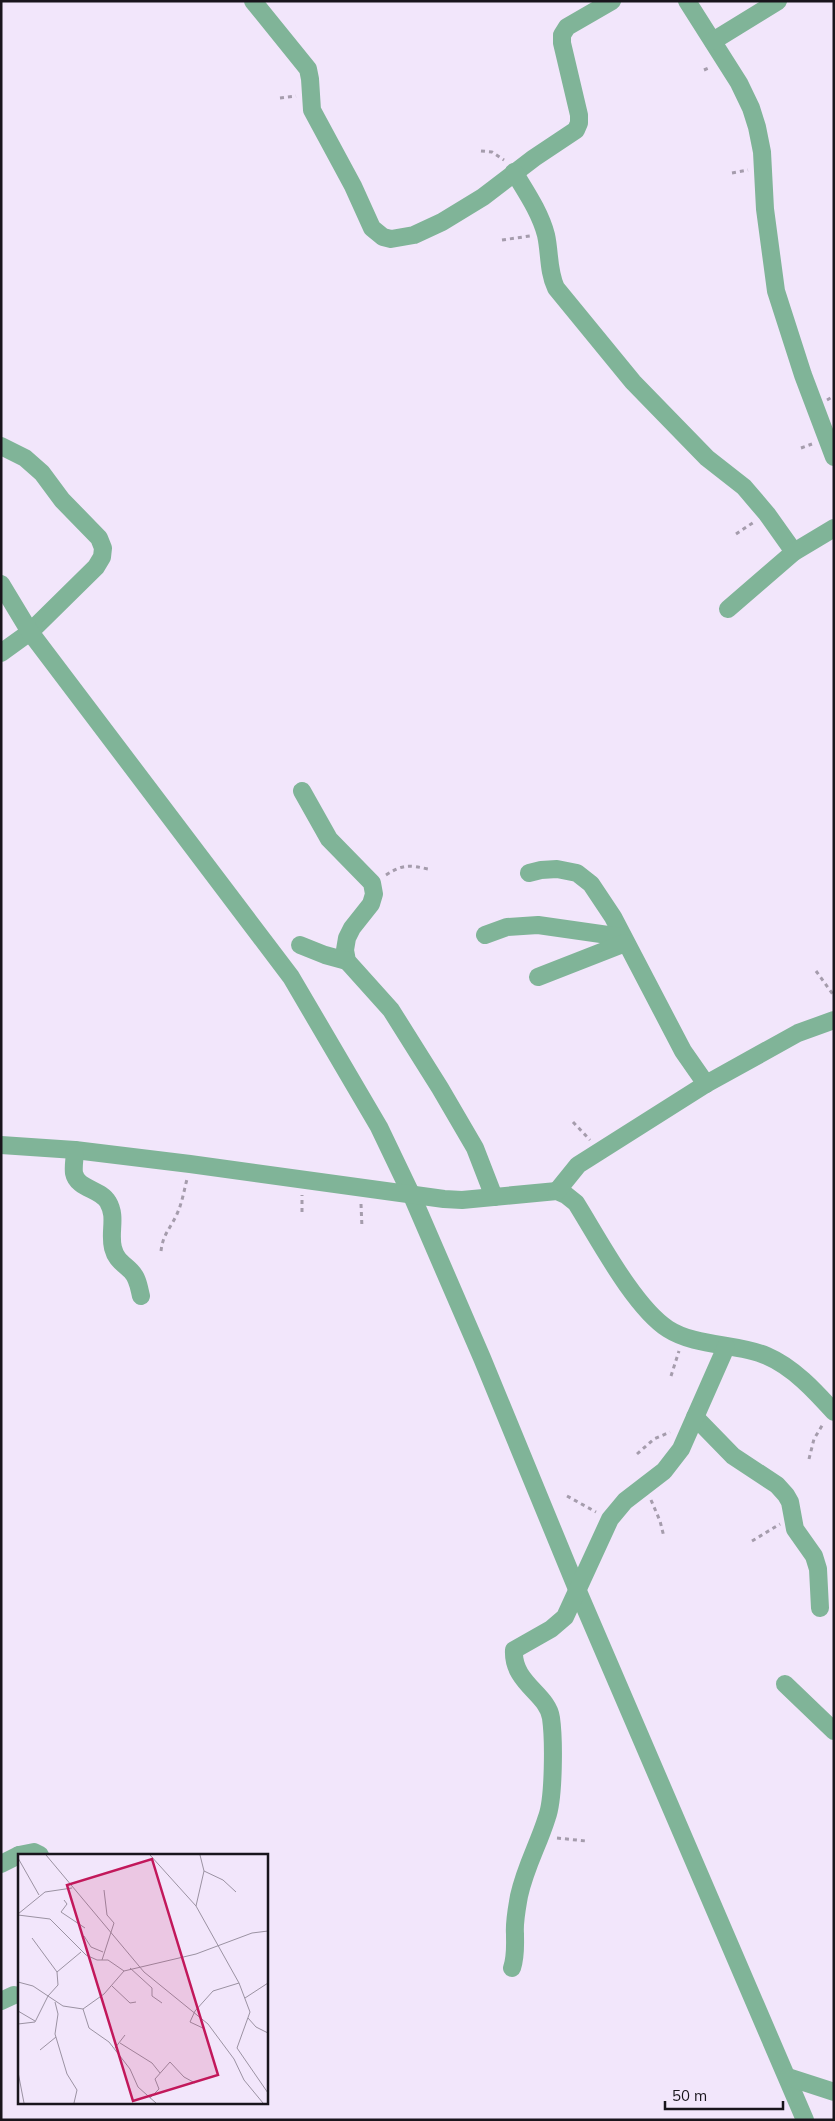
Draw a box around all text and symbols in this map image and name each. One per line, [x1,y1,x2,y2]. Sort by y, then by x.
inset map [18,1854,268,2104]
scale bar [665,2078,782,2110]
text: 50 m [672,2086,707,2105]

